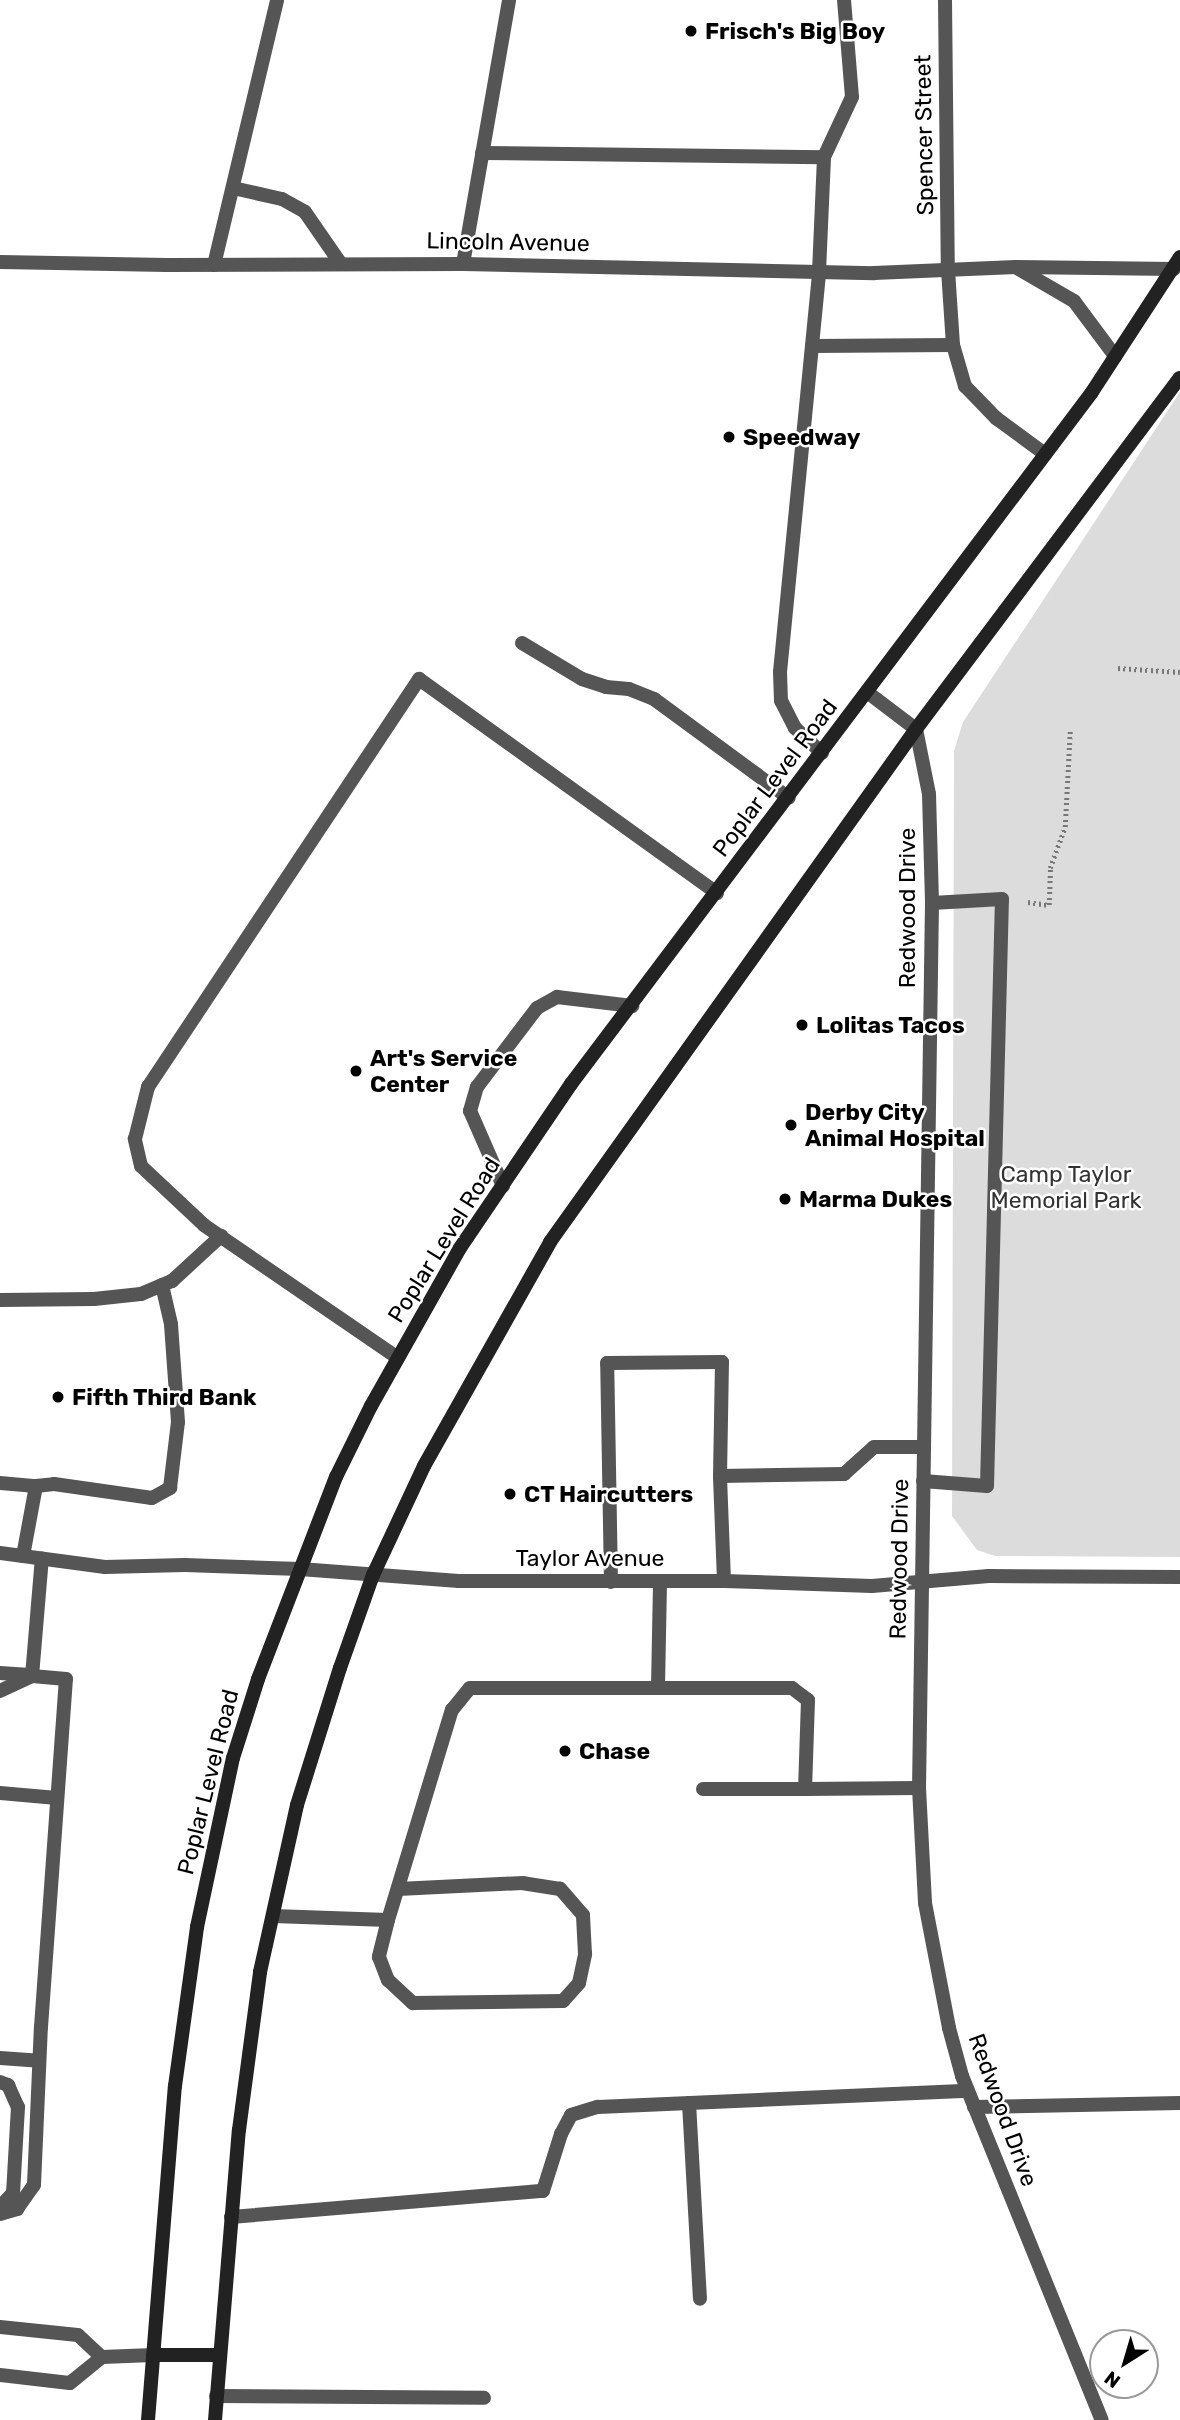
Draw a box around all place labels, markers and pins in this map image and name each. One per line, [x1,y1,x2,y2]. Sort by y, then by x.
place label: Frisch's Big Boy [705,17,885,45]
marker: Frisch's Big Boy [683,23,699,39]
place label: Speedway [743,423,860,451]
marker: Speedway [721,429,737,445]
place label: Lolitas Tacos [816,1011,965,1039]
marker: Lolitas Tacos [794,1017,810,1033]
place label: Art's Service Center [370,1044,517,1098]
marker: Art's Service Center [348,1063,364,1079]
place label: Derby City Animal Hospital [805,1098,985,1152]
marker: Derby City Animal Hospital [783,1117,799,1133]
place label: Marma Dukes [799,1185,952,1213]
marker: Marma Dukes [777,1191,793,1207]
place label: Fifth Third Bank [72,1383,257,1411]
marker: Fifth Third Bank [50,1389,66,1405]
place label: CT Haircutters [524,1480,694,1508]
marker: CT Haircutters [502,1486,518,1502]
place label: Chase [579,1737,650,1765]
marker: Chase [557,1743,573,1759]

